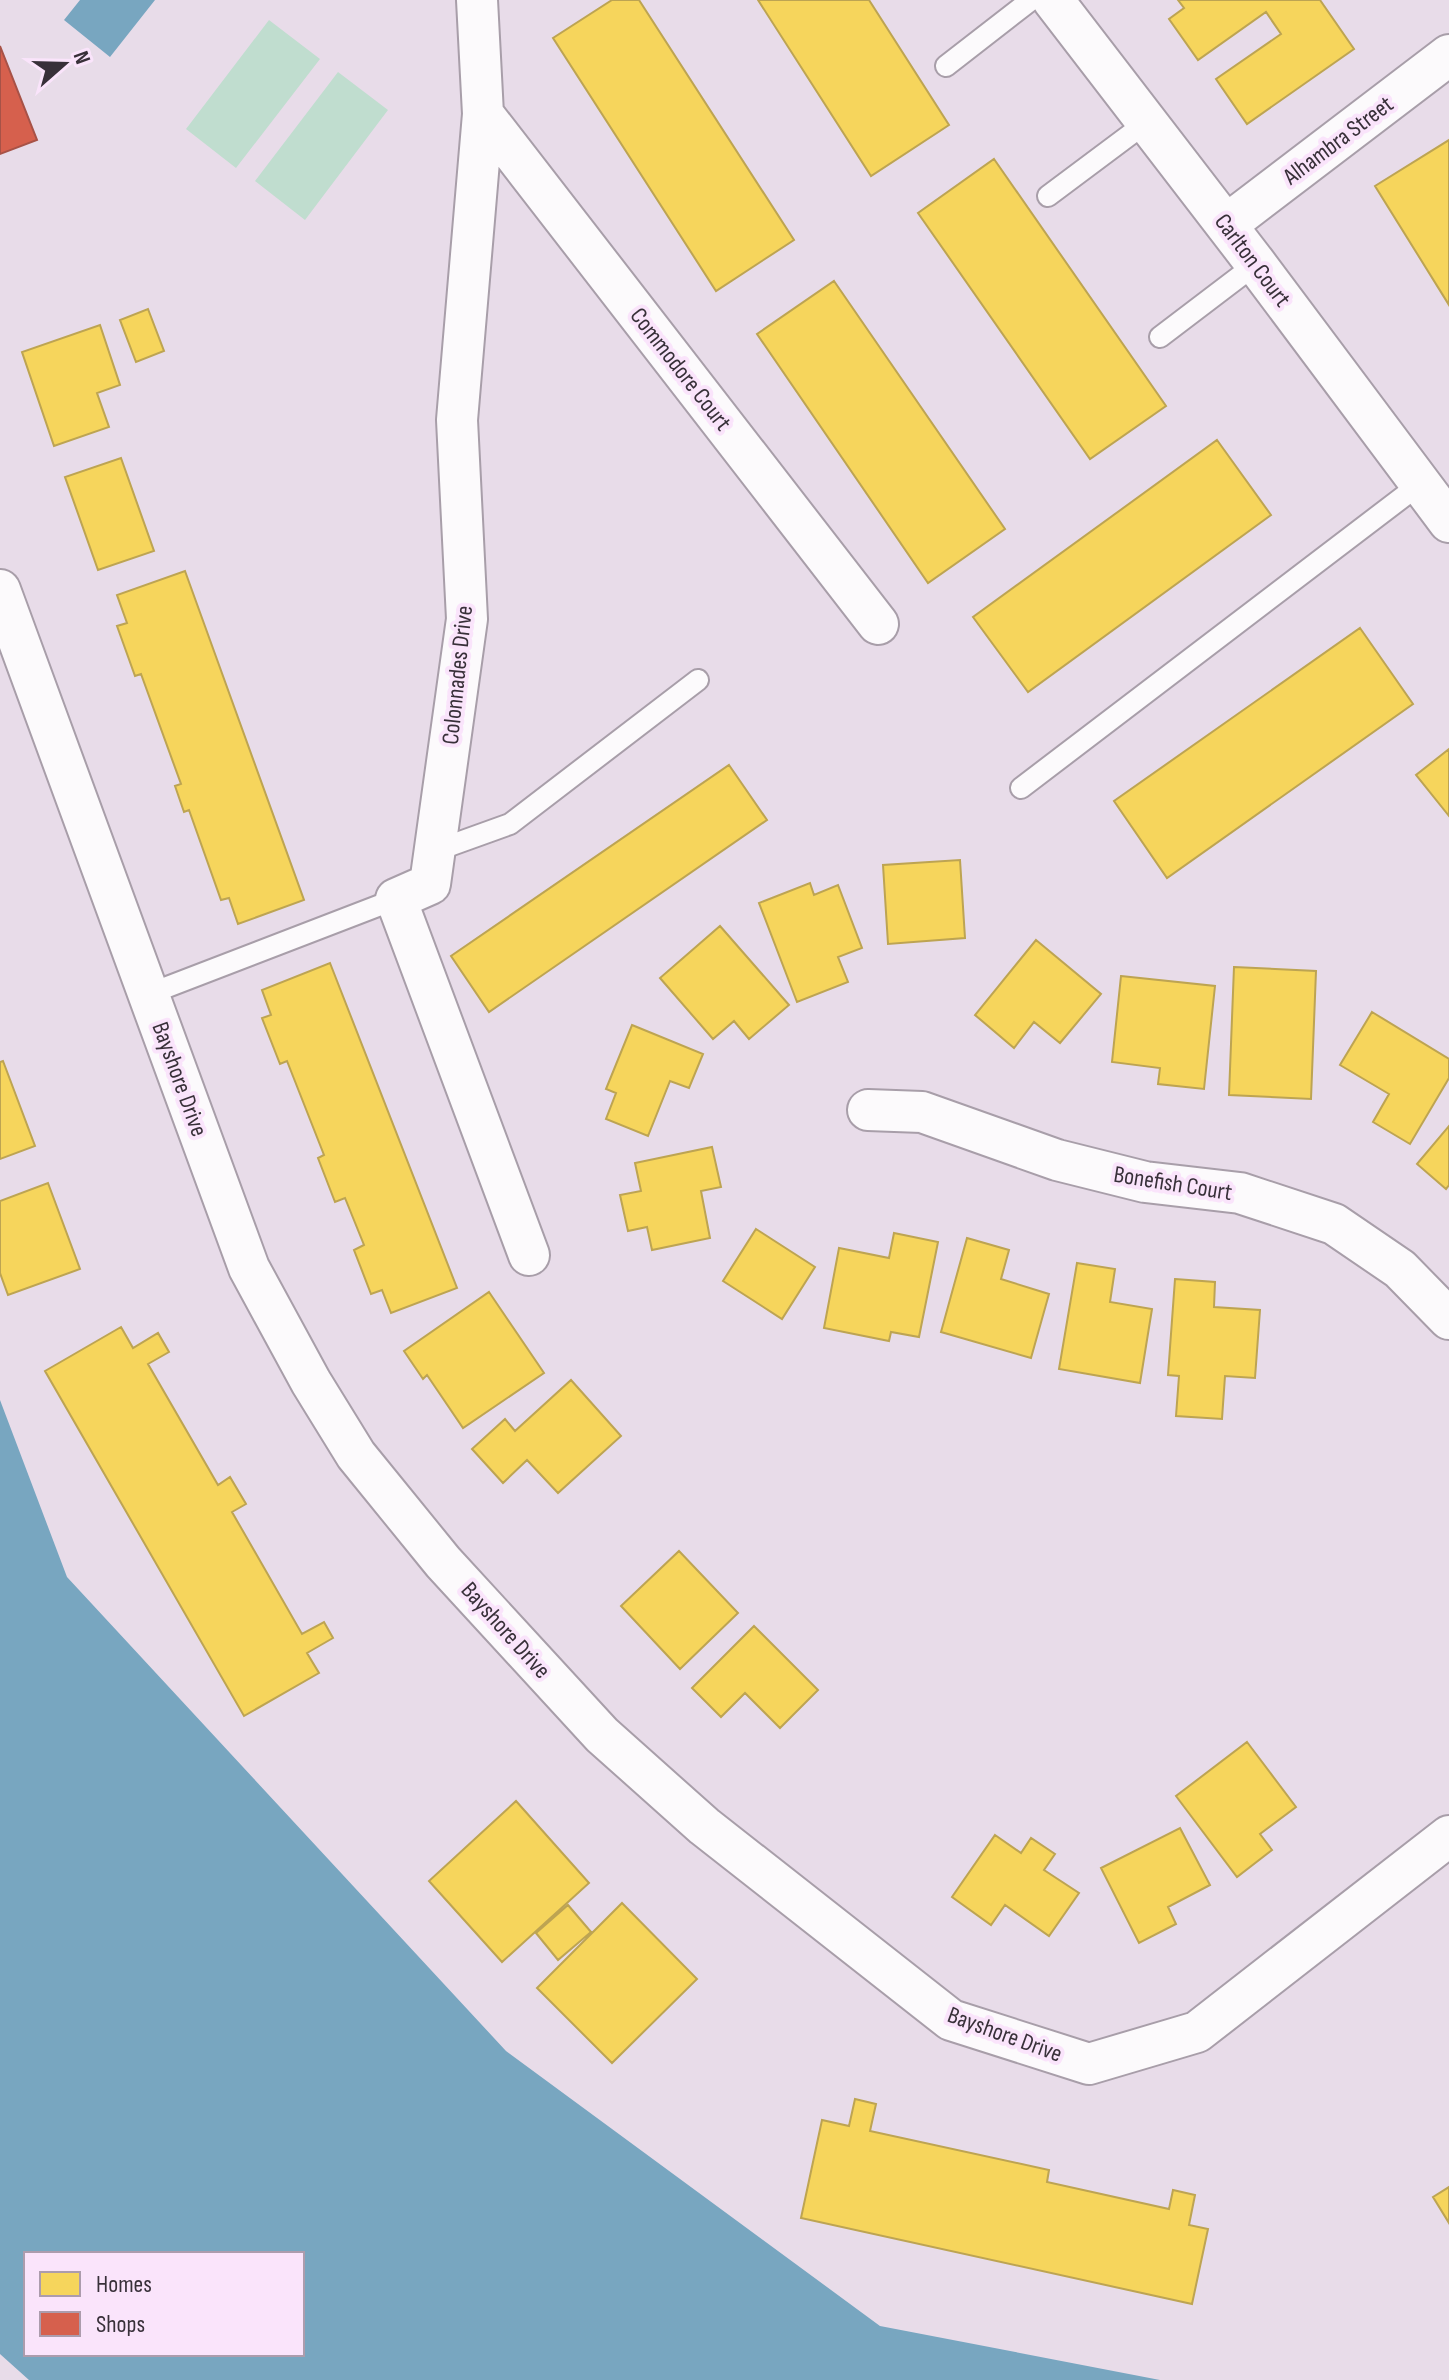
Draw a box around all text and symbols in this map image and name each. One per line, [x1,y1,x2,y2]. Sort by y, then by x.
north arrow [24,24,104,104]
text: N [67,48,96,68]
street label: Alhambra Street [1277,90,1399,192]
street label: Carlton Court [1208,208,1297,313]
street label: Commodore Court [624,302,738,437]
street label: Colonnades Drive [436,604,479,746]
street label: Bayshore Drive [145,1018,214,1140]
street label: Bonefish Court [1112,1160,1234,1207]
street label: Bayshore Drive [455,1576,556,1685]
street label: Bayshore Drive [944,2000,1066,2069]
legend [24,2252,304,2356]
text: Homes [96,2270,152,2299]
text: Shops [96,2310,145,2339]

